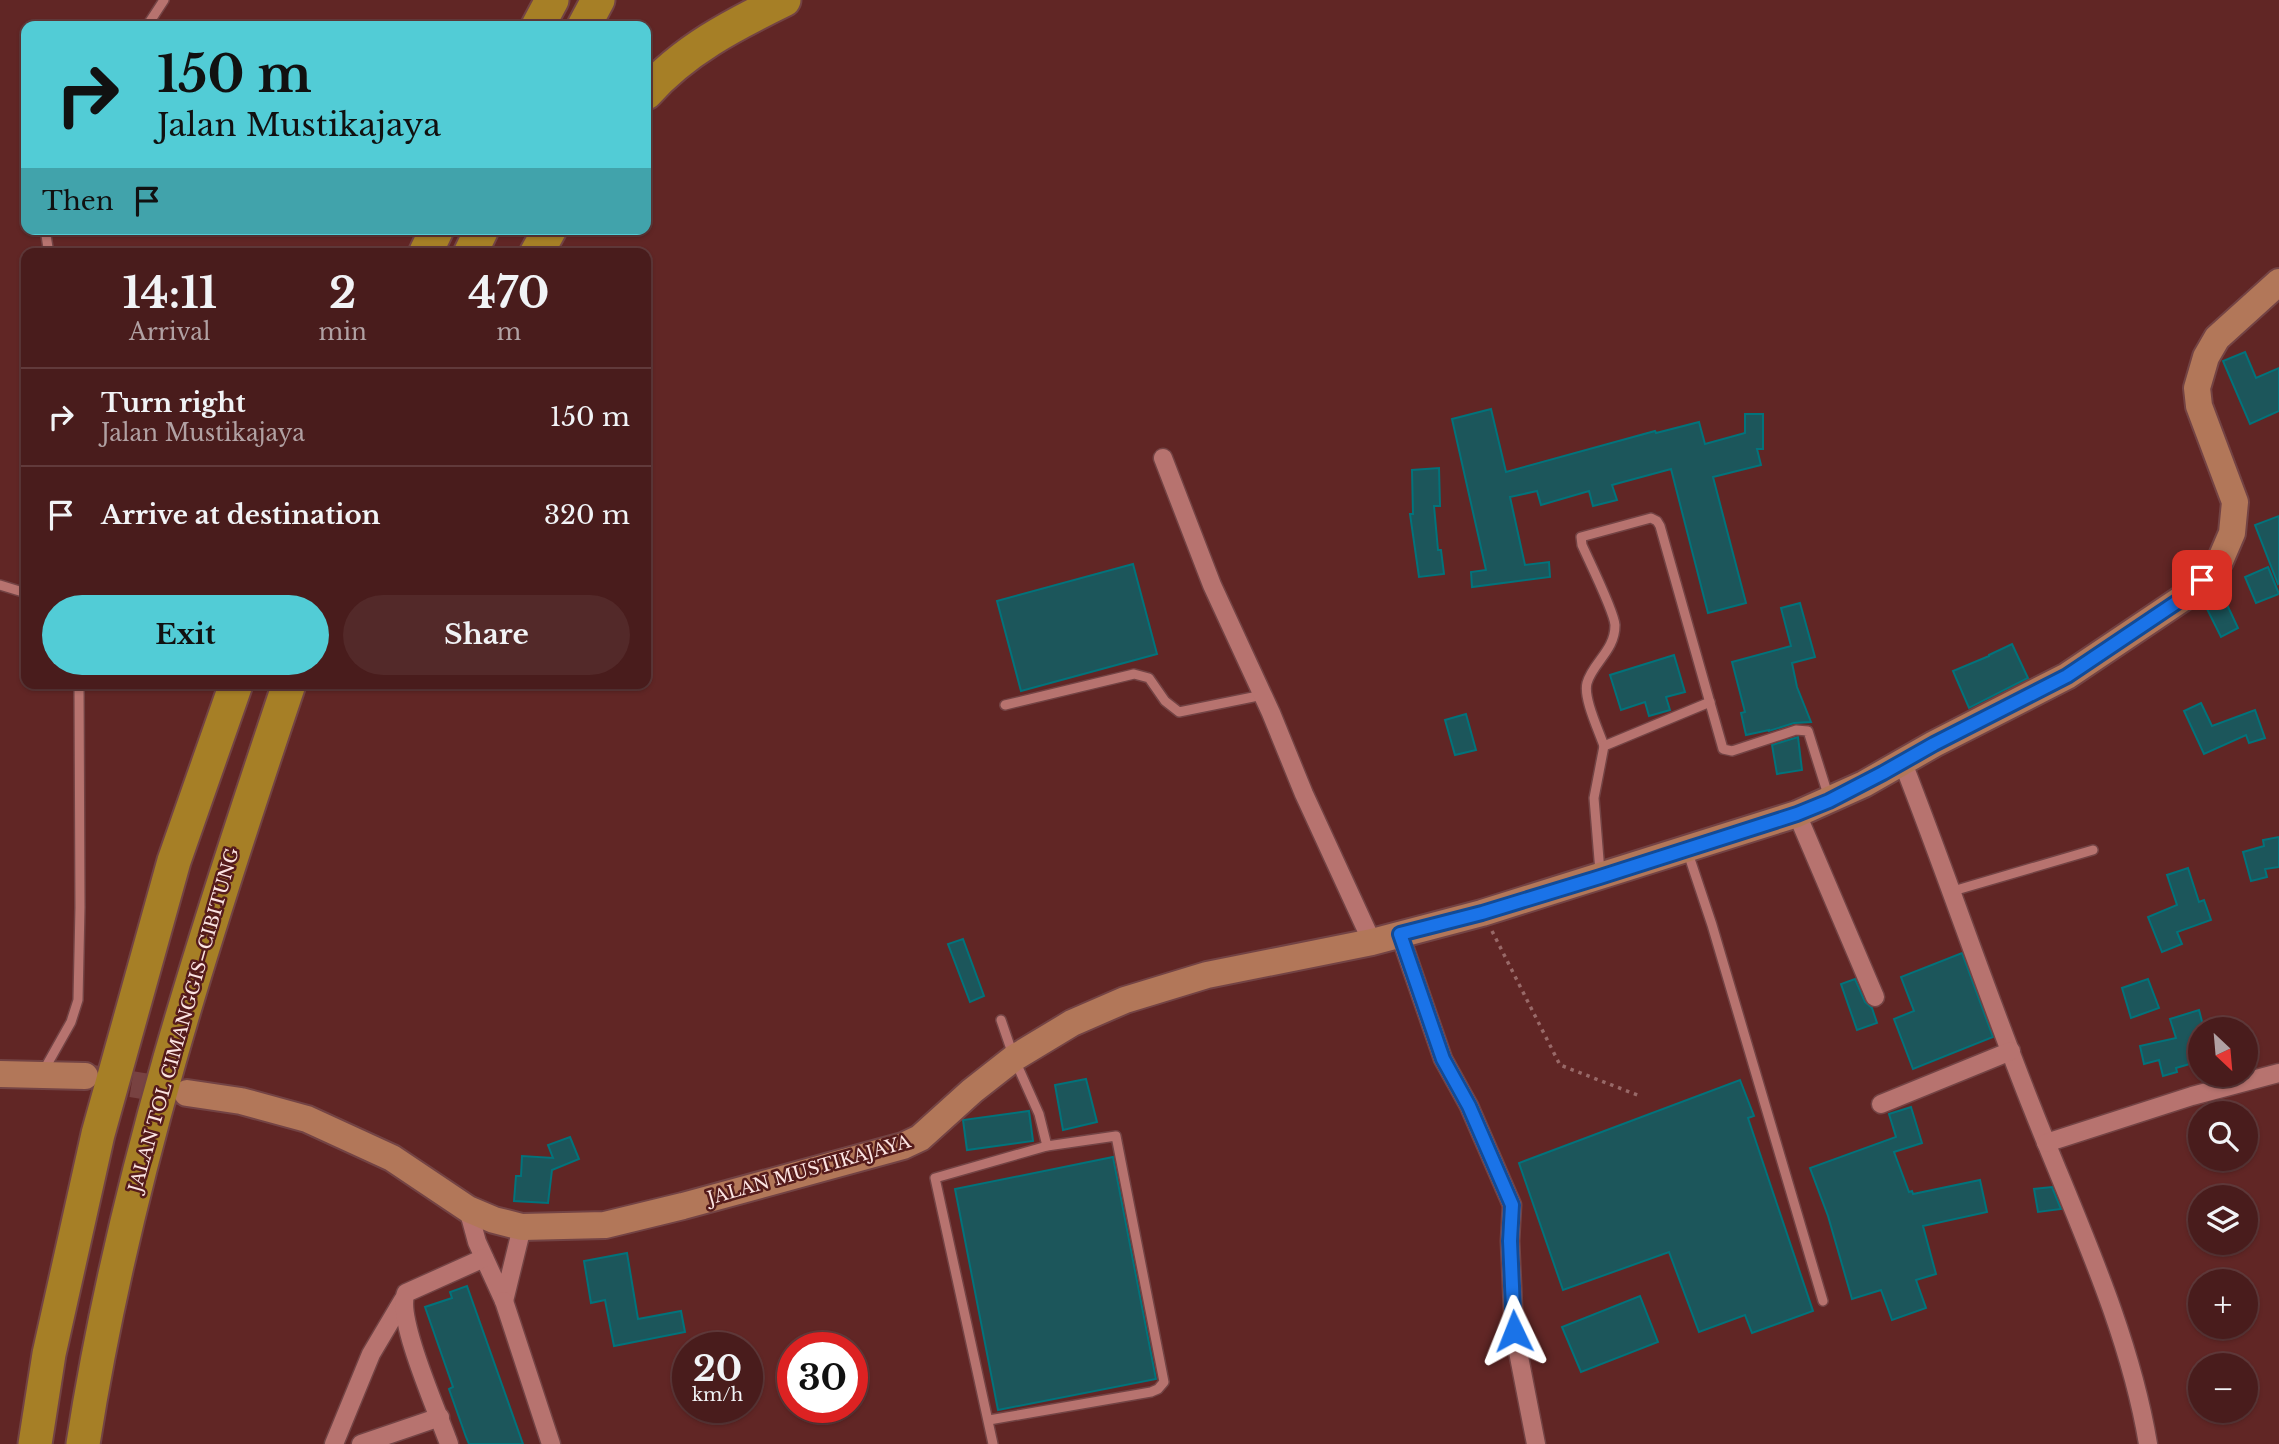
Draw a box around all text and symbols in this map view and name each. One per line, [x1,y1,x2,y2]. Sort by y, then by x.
text: 150 m [157,44,312,105]
icon: right [42,49,133,140]
text: Jalan Mustikajaya [157,105,441,145]
icon: arrive [128,182,166,220]
text: Then [42,185,114,217]
text: 14:11 [122,267,217,319]
text: 2 [329,267,356,319]
text: 470 [468,267,550,319]
text: Arrival [129,318,211,346]
text: min [319,318,367,346]
text: m [497,318,521,346]
text: Turn right [101,387,246,419]
icon: right [42,398,80,436]
text: 150 m [550,401,630,433]
text: Jalan Mustikajaya [101,419,305,447]
icon: arrive [42,496,80,534]
text: Arrive at destination [101,499,381,531]
text: 320 m [544,499,630,531]
pin [2172,550,2232,610]
icon: arrive [2183,561,2221,599]
button: Exit [42,595,329,675]
button: Share [343,595,630,675]
street label: JALAN TOL CIMANGGIS–CIBITUNG [124,845,244,1197]
north arrow [2188,1017,2258,1087]
map controls [2188,1017,2258,1423]
button: search [2188,1101,2258,1171]
street label: JALAN MUSTIKAJAYA [703,1130,914,1210]
button: layers [2188,1185,2258,1255]
button: + [2188,1269,2258,1339]
position arrow [1477,1294,1551,1368]
speed limit sign: 30 [777,1332,868,1423]
text: 20 [693,1347,742,1390]
button: − [2188,1353,2258,1423]
text: km/h [692,1384,743,1406]

